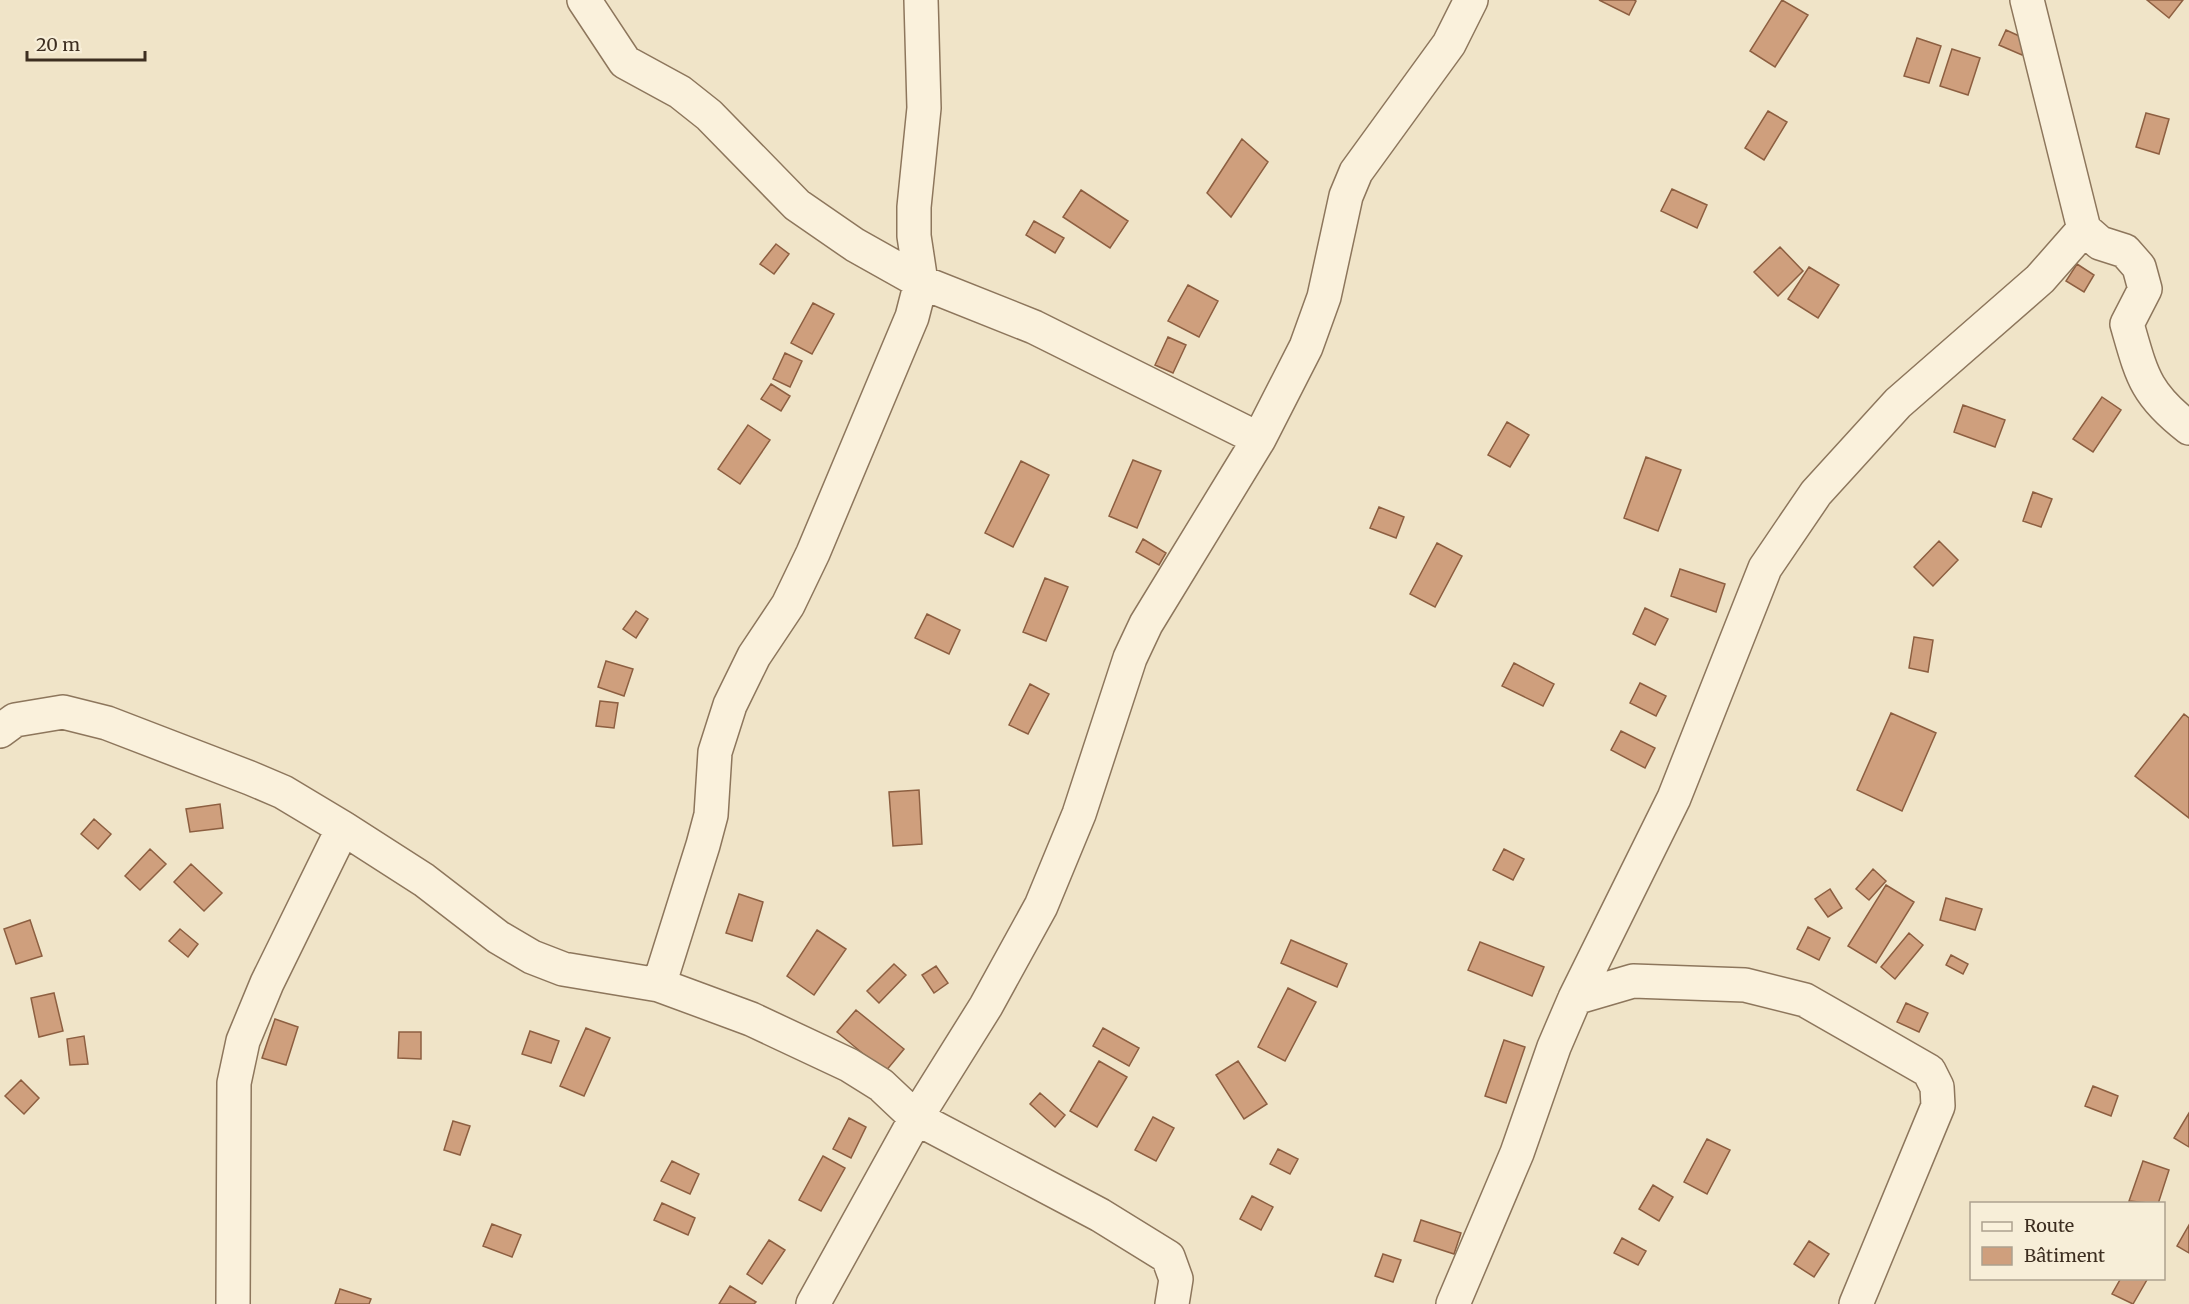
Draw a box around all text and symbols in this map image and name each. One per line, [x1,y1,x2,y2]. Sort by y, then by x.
scale bar [27,24,146,62]
text: 20 m [36,33,80,56]
legend [1970,1202,2165,1280]
text: Route [2024,1214,2074,1237]
text: Bâtiment [2024,1244,2105,1267]

